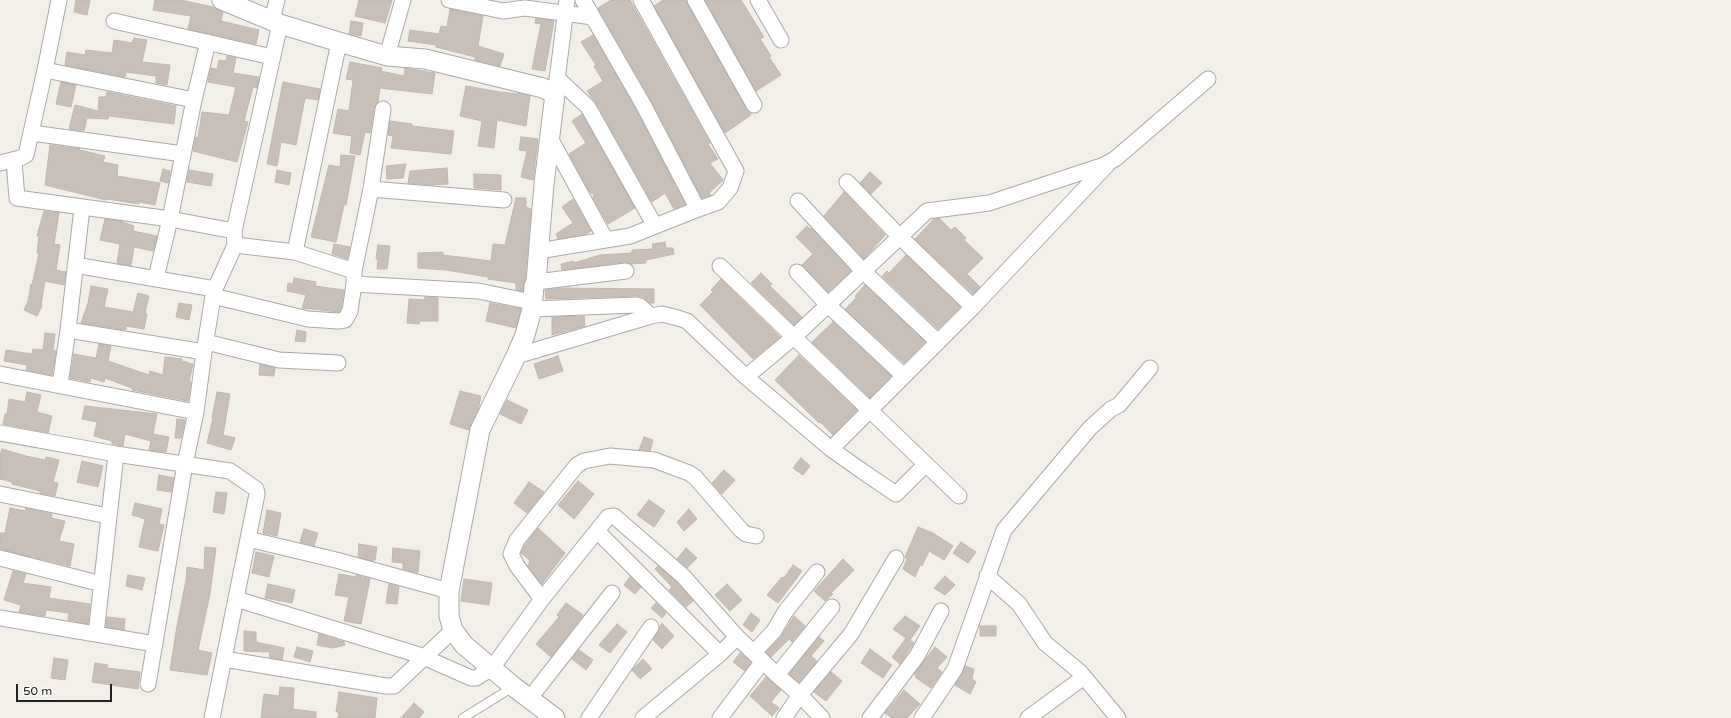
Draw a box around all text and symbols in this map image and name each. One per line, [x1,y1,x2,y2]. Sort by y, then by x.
scale bar [18,676,114,702]
text: 50 m [23,684,52,698]

